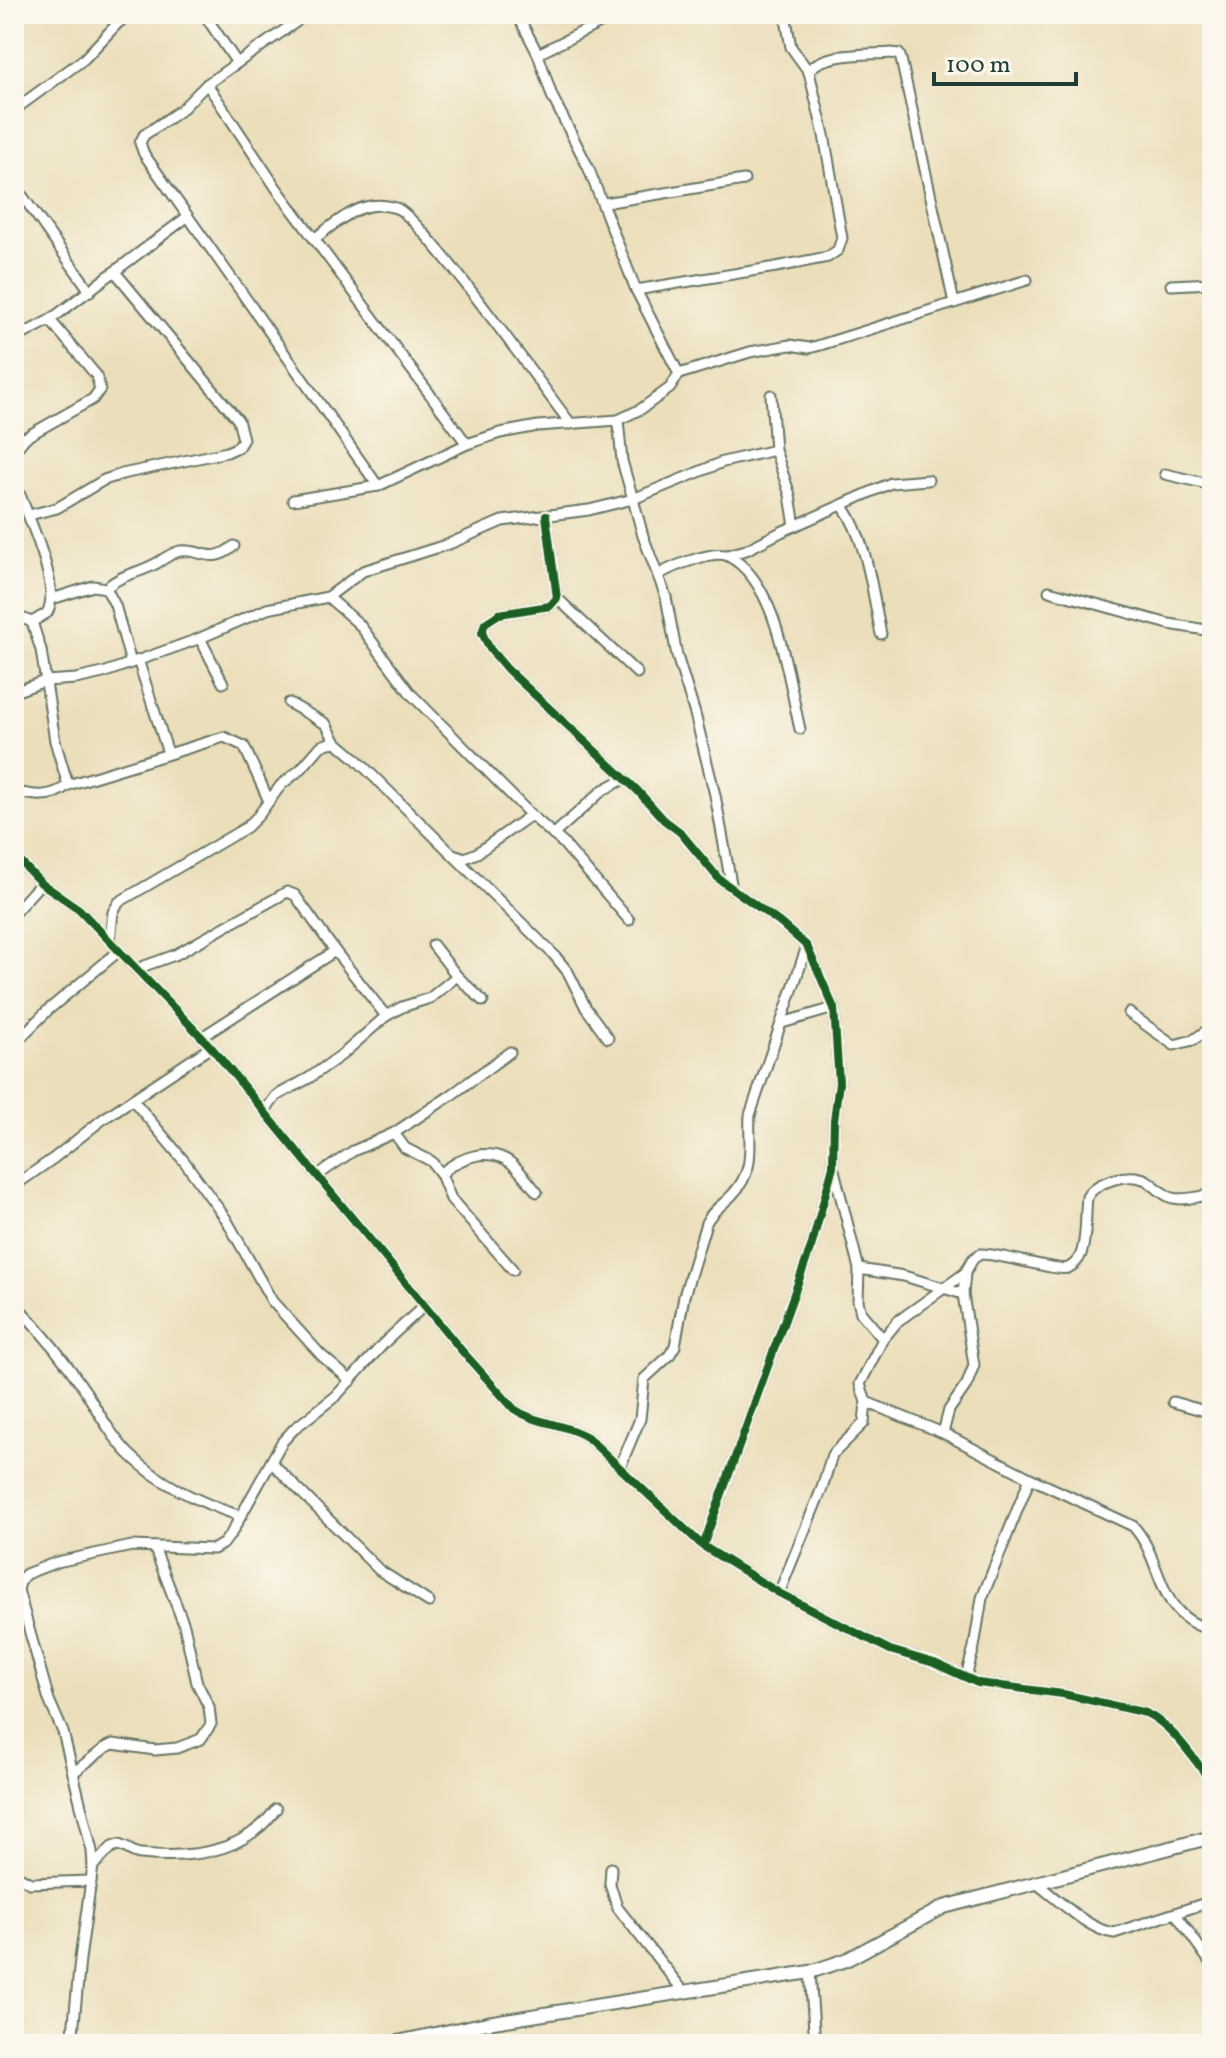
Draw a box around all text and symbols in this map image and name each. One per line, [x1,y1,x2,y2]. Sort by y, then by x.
scale bar [934,36,1076,86]
text: 100 m [946,49,1011,83]

